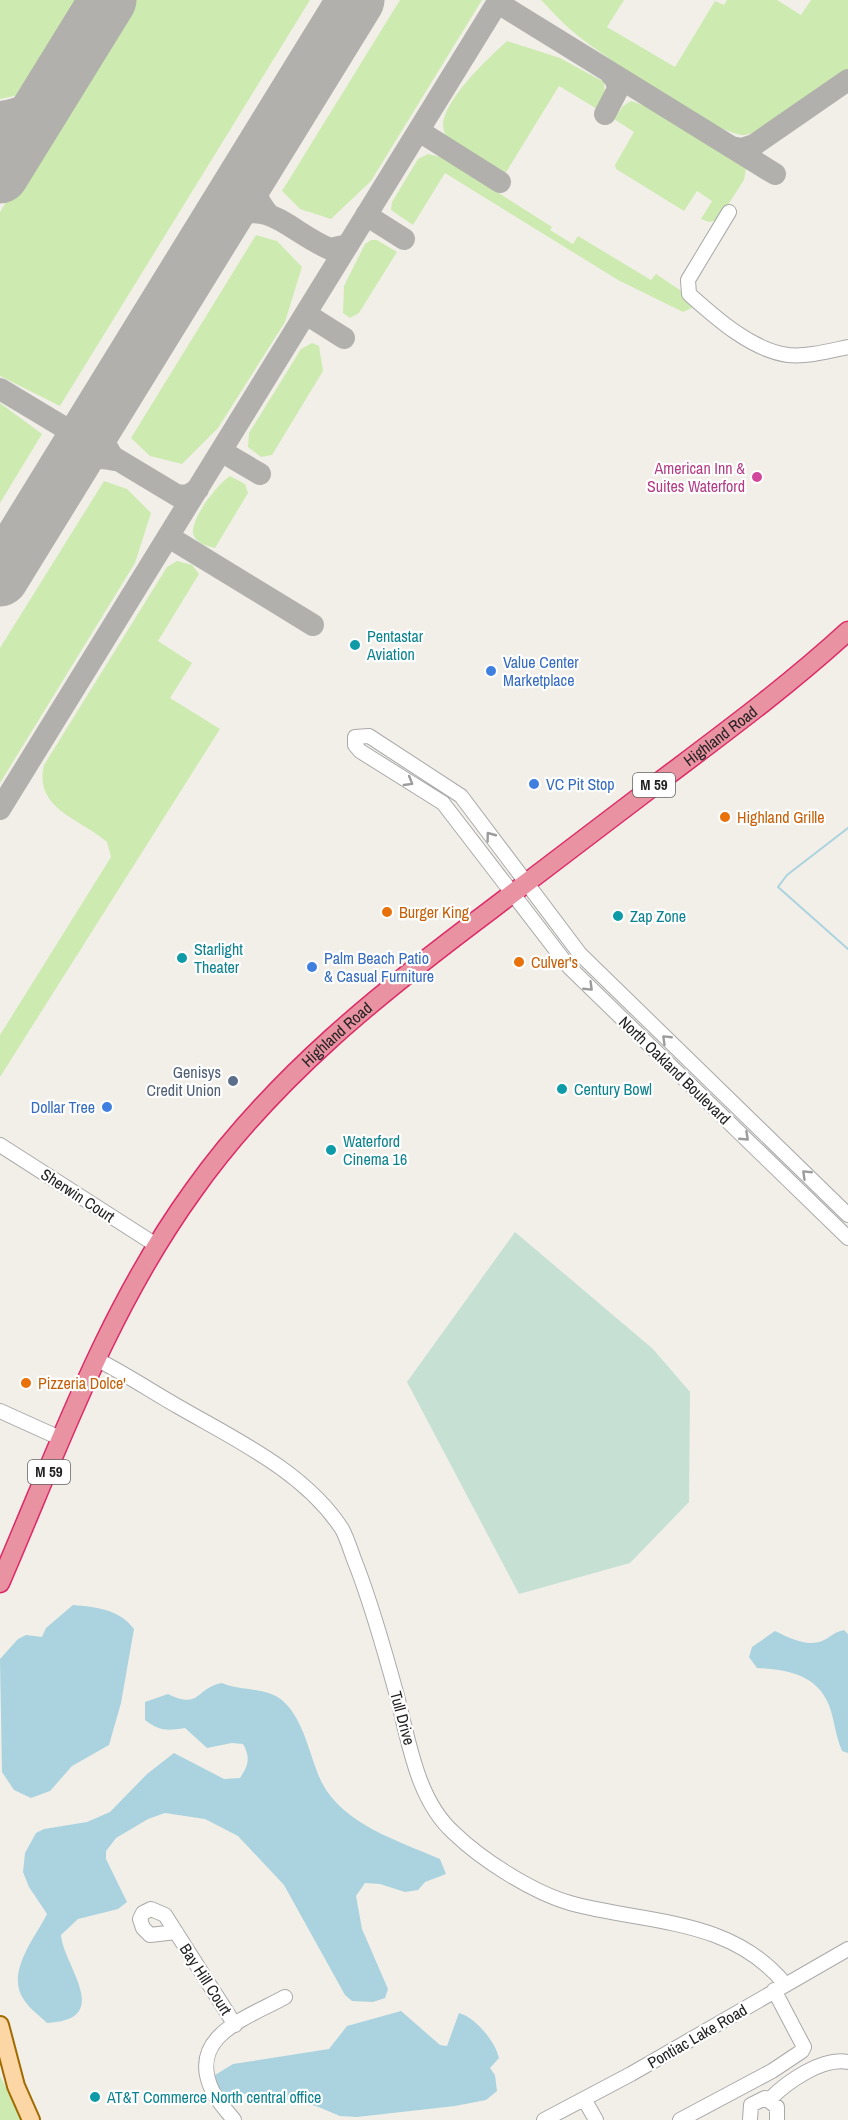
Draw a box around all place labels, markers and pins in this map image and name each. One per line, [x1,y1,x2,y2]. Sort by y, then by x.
place label: American Inn & Suites Waterford [647,457,745,497]
marker: American Inn & Suites Waterford [750,470,764,484]
place label: Pentastar Aviation [366,625,424,665]
marker: Pentastar Aviation [348,638,362,652]
place label: Value Center Marketplace [503,651,579,691]
marker: Value Center Marketplace [484,664,498,678]
place label: VC Pit Stop [546,773,615,795]
marker: VC Pit Stop [527,777,541,791]
place label: Highland Grille [737,806,825,828]
marker: Highland Grille [718,810,732,824]
place label: Burger King [399,901,470,923]
marker: Burger King [380,905,394,919]
place label: Zap Zone [630,905,686,927]
marker: Zap Zone [611,909,625,923]
place label: Starlight Theater [194,938,243,978]
place label: Palm Beach Patio & Casual Furniture [324,947,434,987]
marker: Starlight Theater [175,951,189,965]
place label: Culver's [531,951,578,973]
marker: Culver's [512,955,526,969]
marker: Palm Beach Patio & Casual Furniture [305,960,319,974]
place label: Genisys Credit Union [147,1061,221,1101]
marker: Genisys Credit Union [226,1074,240,1088]
place label: Century Bowl [574,1078,652,1100]
marker: Century Bowl [555,1082,569,1096]
place label: Dollar Tree [31,1096,95,1118]
marker: Dollar Tree [100,1100,114,1114]
place label: Waterford Cinema 16 [343,1130,407,1170]
marker: Waterford Cinema 16 [324,1143,338,1157]
place label: Pizzeria Dolce' [38,1372,126,1394]
marker: Pizzeria Dolce' [19,1376,33,1390]
place label: AT&T Commerce North central office [106,2086,321,2108]
marker: AT&T Commerce North central office [88,2090,102,2104]

